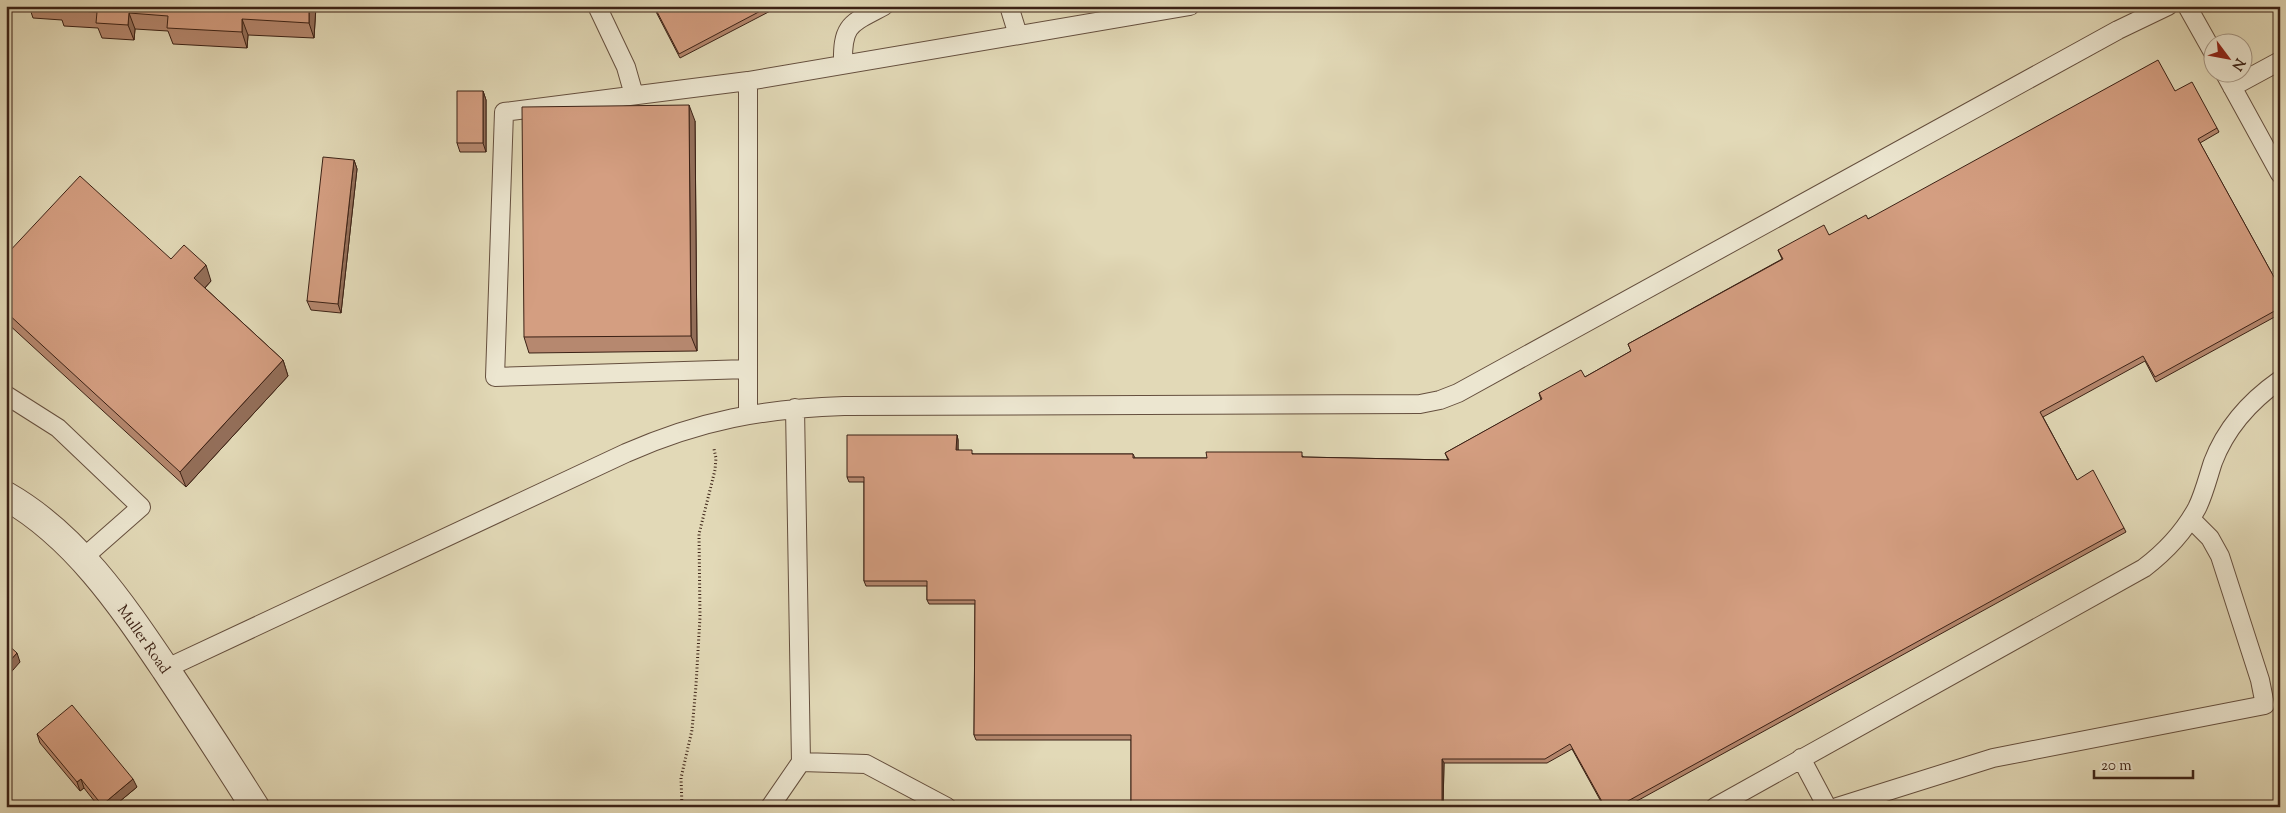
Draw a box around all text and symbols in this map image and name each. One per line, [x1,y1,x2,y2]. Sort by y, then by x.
north arrow [2204,32,2254,82]
text: N [2226,54,2249,74]
street label: Muller Road [111,601,175,679]
scale bar [2094,748,2192,780]
text: 20 m [2101,756,2132,777]

